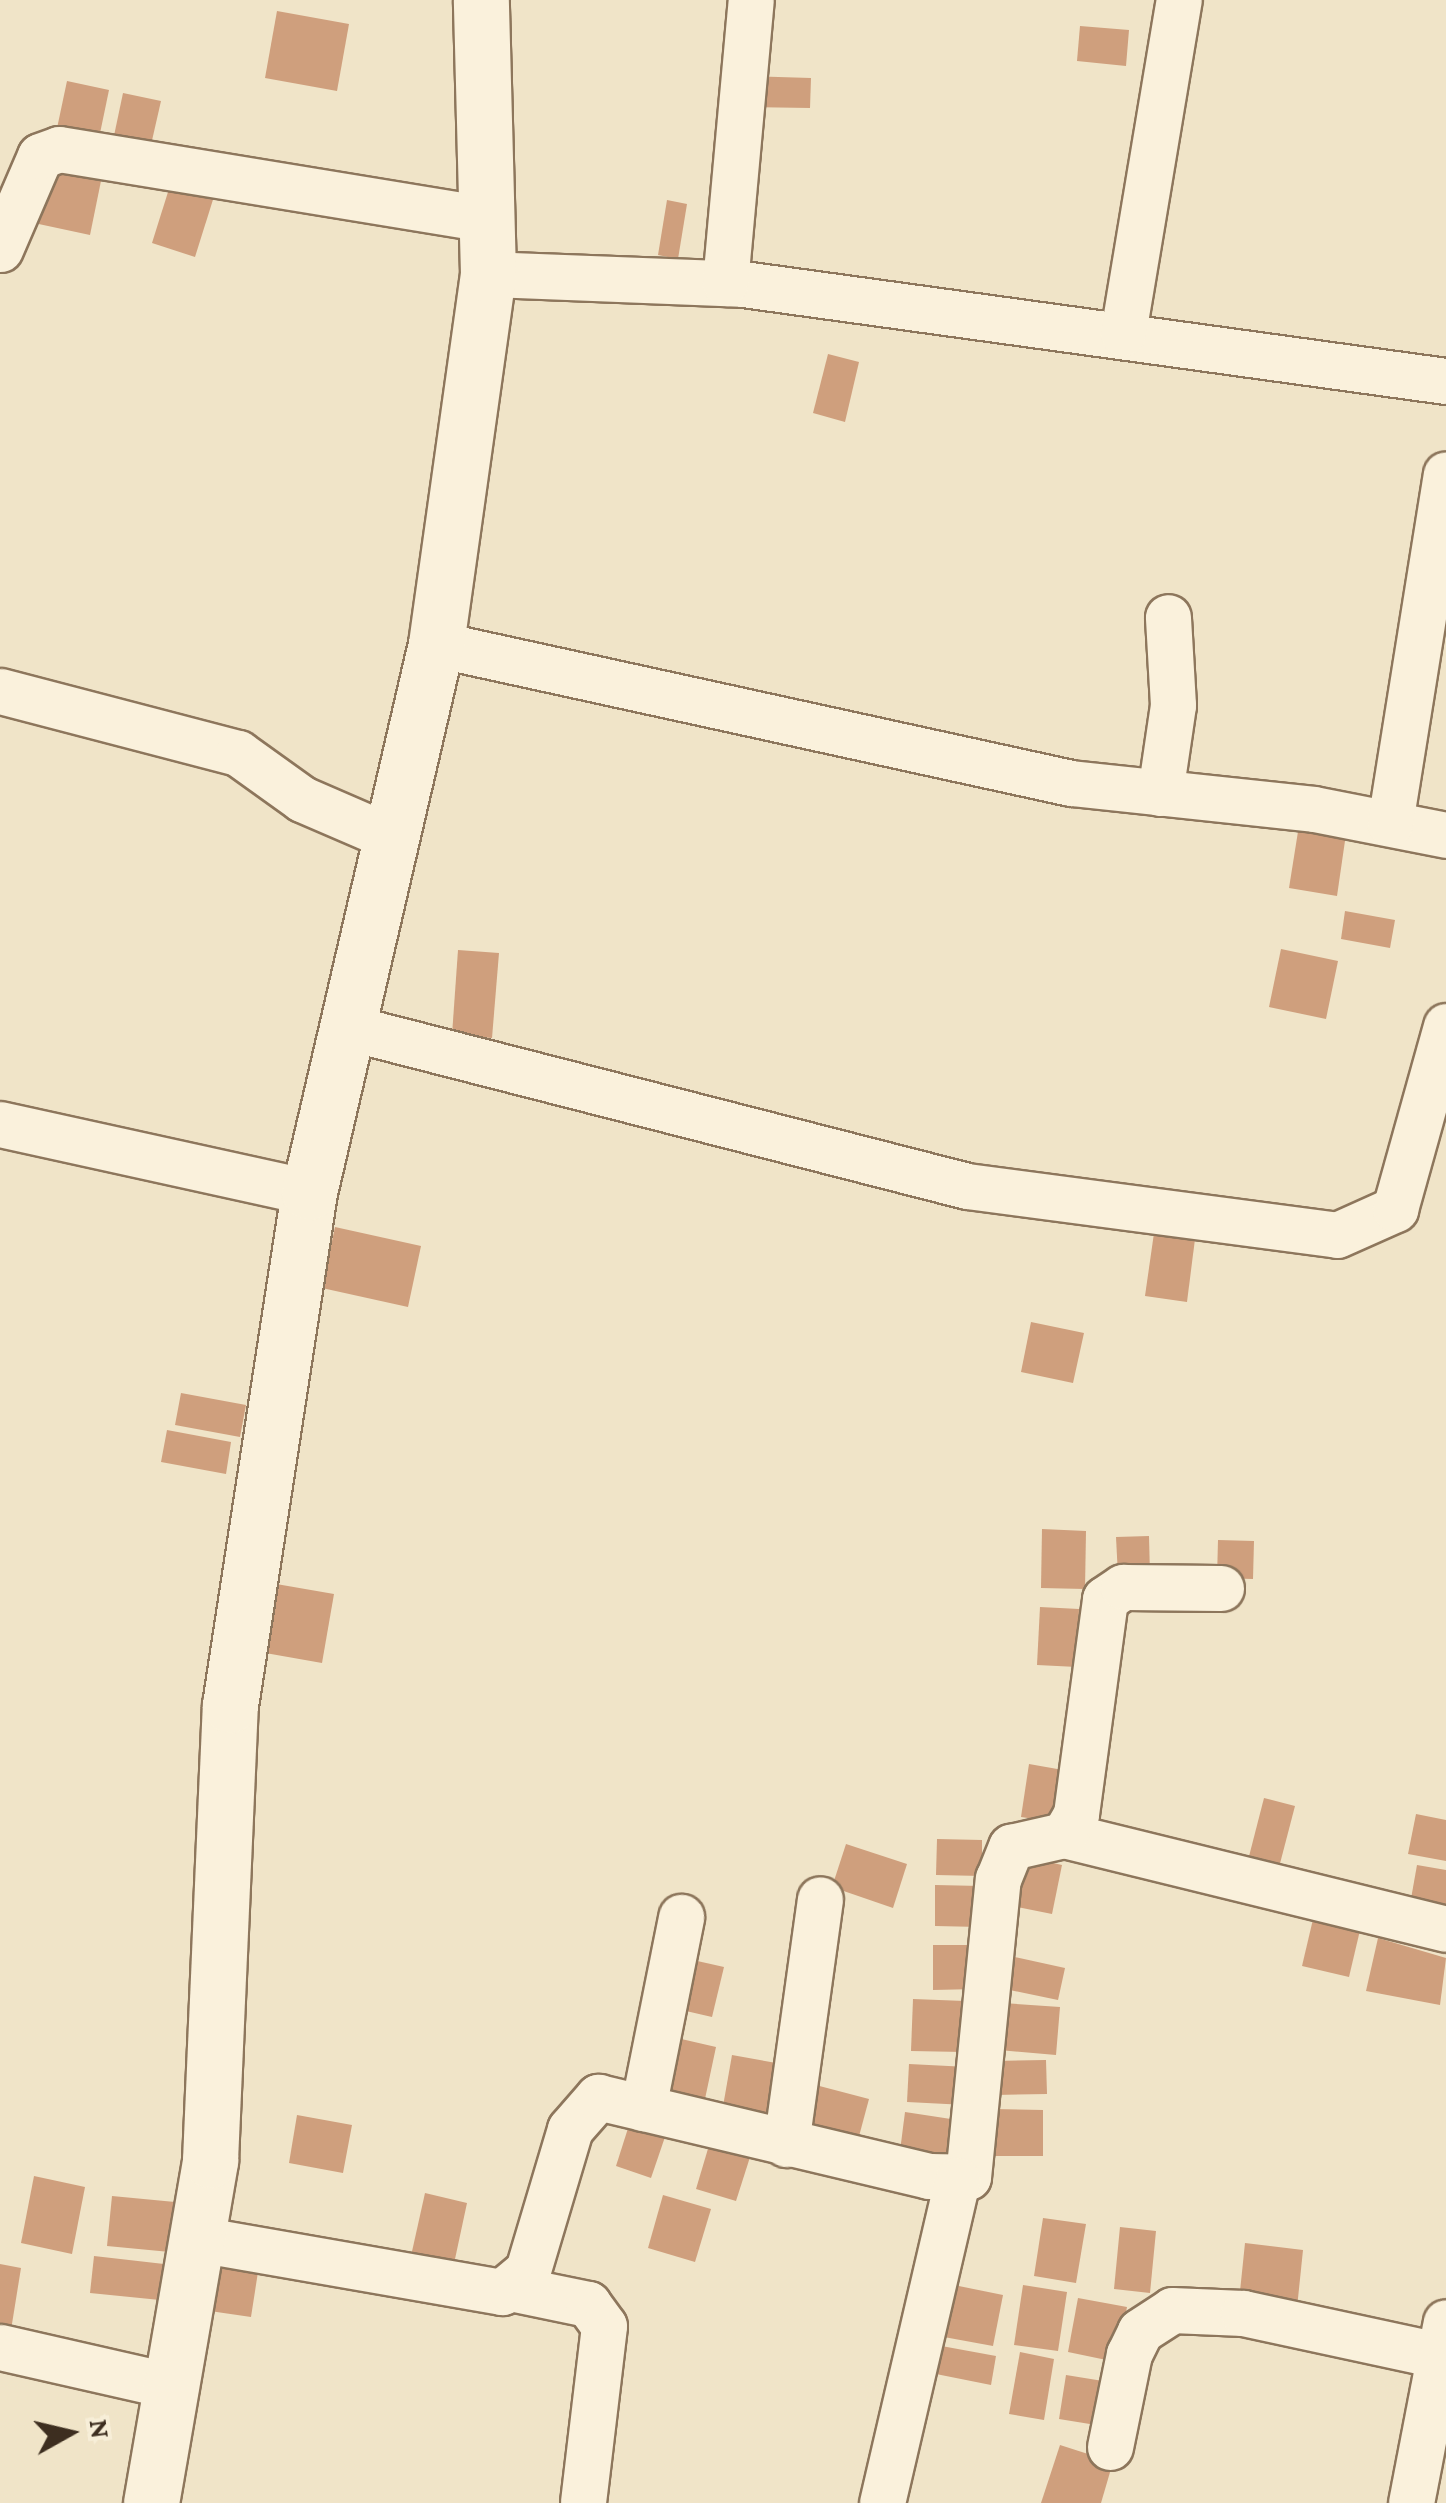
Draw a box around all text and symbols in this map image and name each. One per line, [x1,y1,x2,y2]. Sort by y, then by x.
north arrow [20,2383,120,2483]
text: N [84,2417,117,2440]

